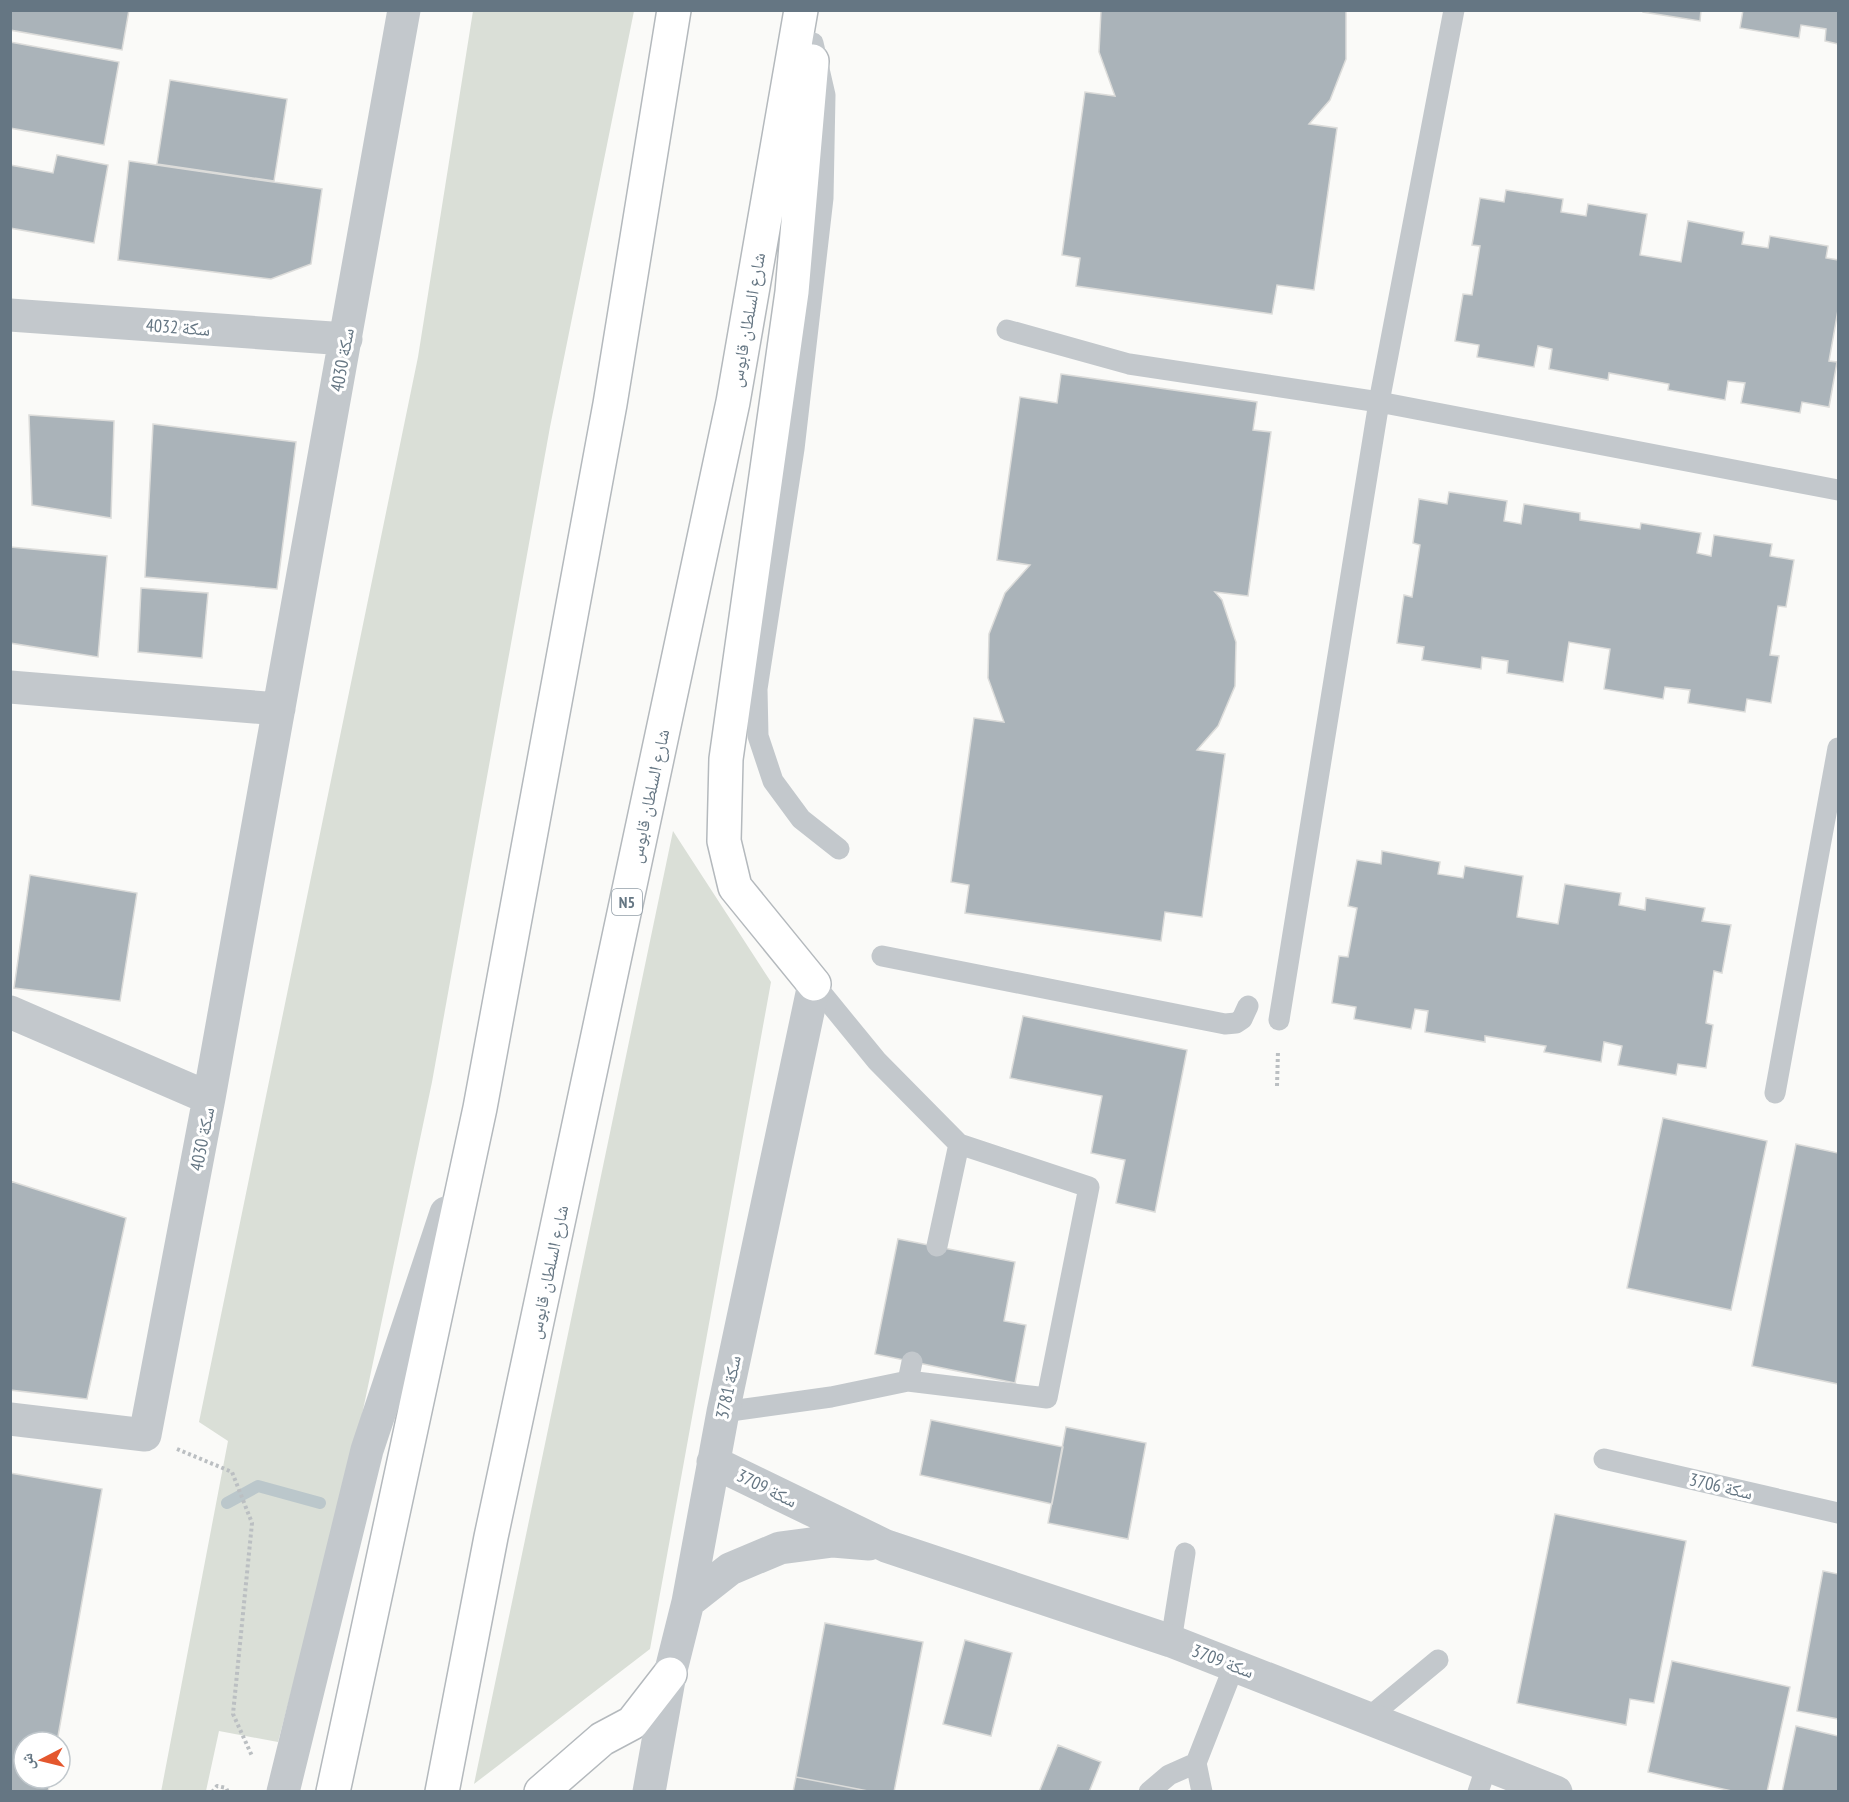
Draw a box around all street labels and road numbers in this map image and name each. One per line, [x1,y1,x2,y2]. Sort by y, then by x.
street label: شارع السلطان قابوس [724,251,770,389]
street label: سكة 4032 [145,313,211,341]
street label: سكة 4030 [325,326,359,394]
street label: شارع السلطان قابوس [624,727,674,865]
road number: N5 [612,889,642,915]
street label: سكة 4030 [185,1105,219,1173]
street label: شارع السلطان قابوس [523,1203,573,1341]
street label: سكة 3781 [710,1353,746,1421]
street label: سكة 3709 [733,1464,801,1512]
street label: سكة 3706 [1687,1468,1755,1504]
street label: سكة 3709 [1189,1639,1257,1683]

